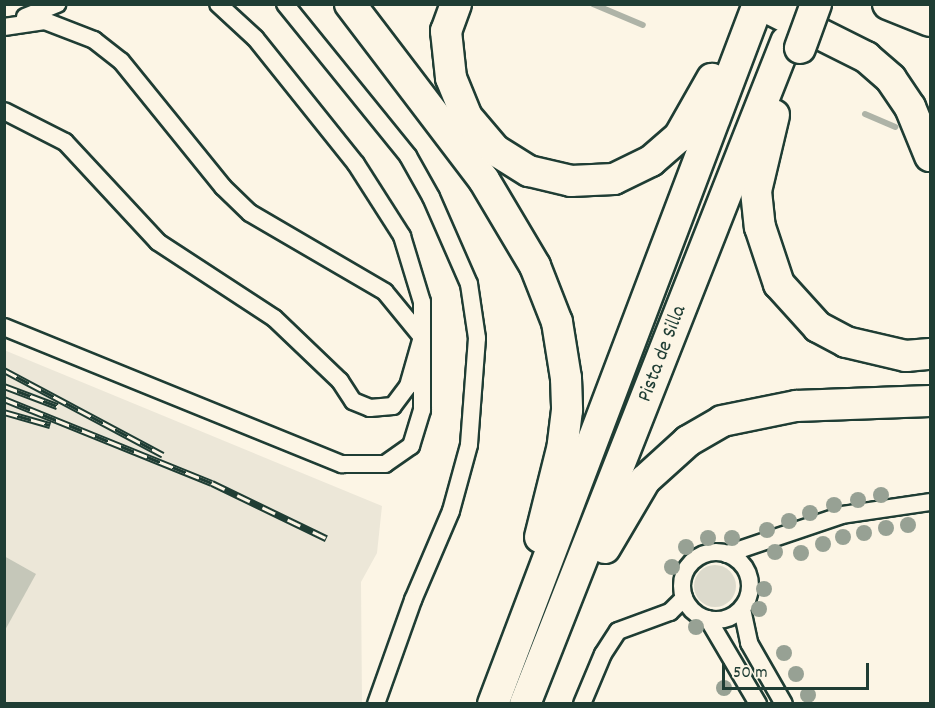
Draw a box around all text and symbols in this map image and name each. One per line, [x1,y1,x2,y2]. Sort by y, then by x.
street label: Pista de Silla [633,302,693,406]
scale bar [725,651,872,689]
text: 50 m [733,661,768,686]

